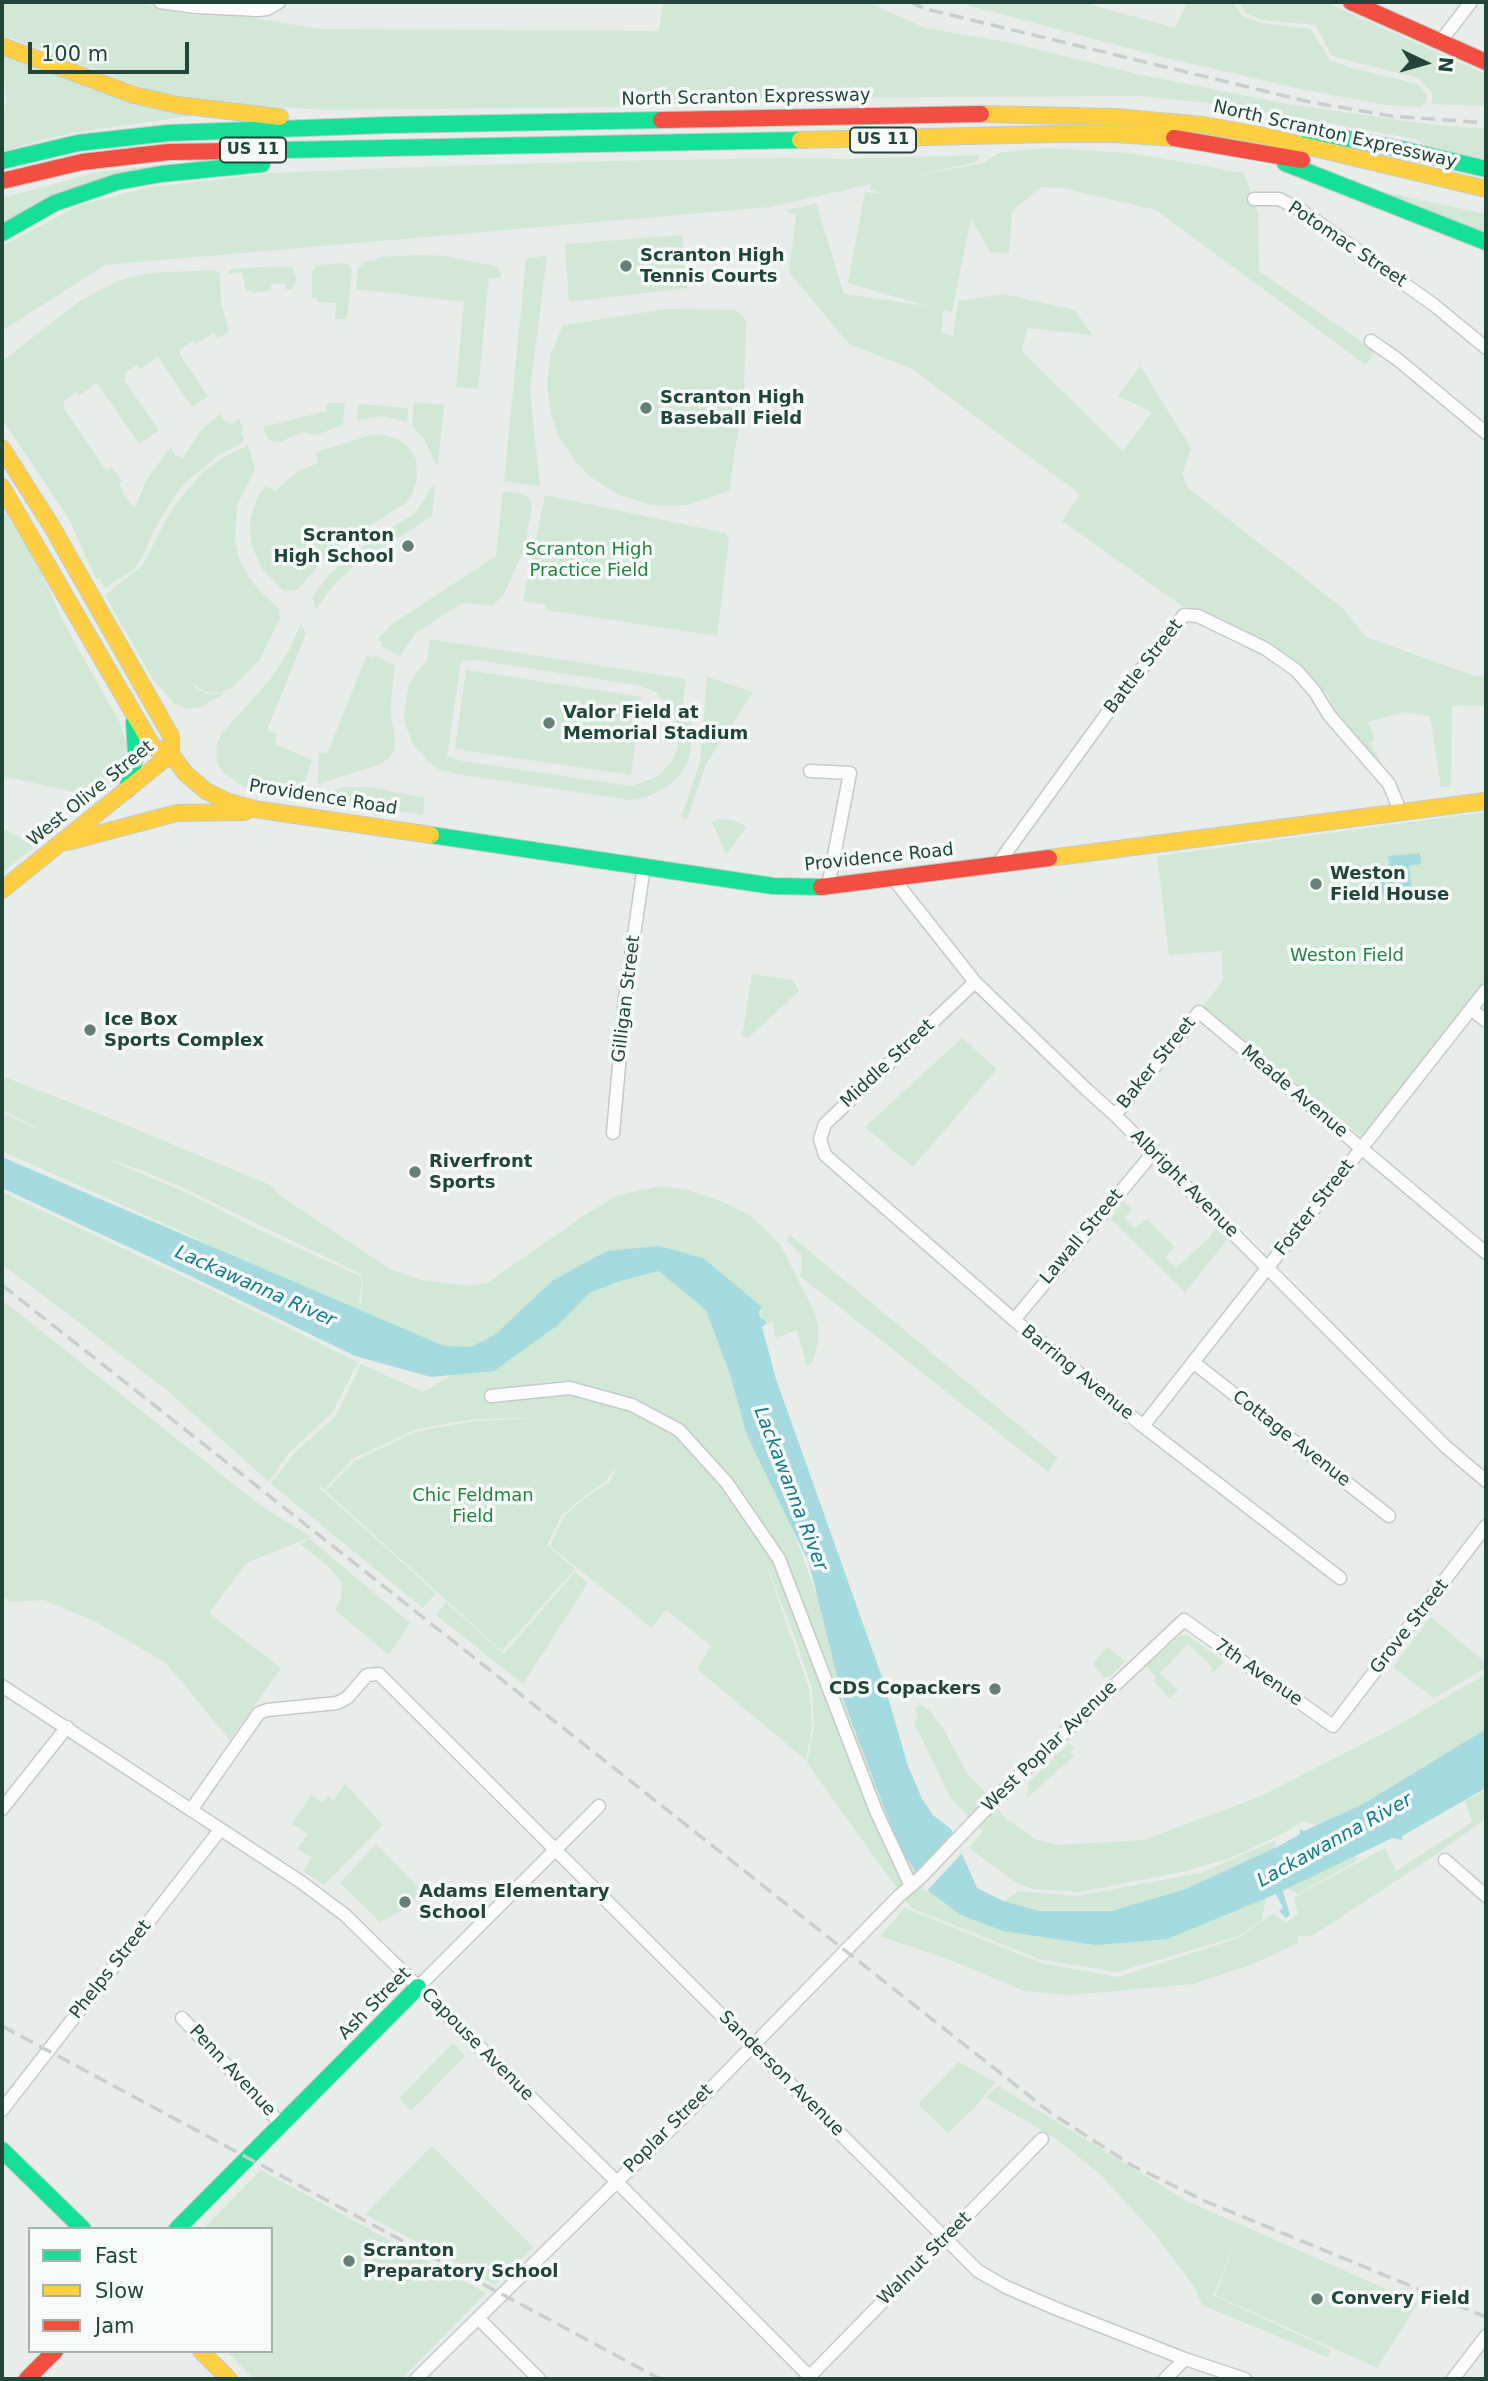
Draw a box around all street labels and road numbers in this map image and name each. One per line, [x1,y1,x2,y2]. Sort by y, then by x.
street label: North Scranton Expressway [621,85,871,111]
street label: North Scranton Expressway [1211,96,1459,174]
road number: US 11 [850,128,916,152]
road number: US 11 [220,138,286,162]
street label: Potomac Street [1284,197,1410,293]
street label: Battle Street [1100,615,1188,719]
street label: West Olive Street [23,736,159,852]
street label: Providence Road [247,776,399,820]
street label: Providence Road [803,839,955,877]
street label: Gilligan Street [608,934,646,1064]
street label: Baker Street [1113,1013,1201,1113]
street label: Middle Street [837,1015,939,1113]
street label: Meade Avenue [1236,1041,1352,1143]
street label: Albright Avenue [1126,1126,1242,1242]
street label: Foster Street [1271,1156,1359,1260]
street label: Lawall Street [1036,1185,1128,1289]
street label: Barring Avenue [1016,1321,1138,1425]
street label: Cottage Avenue [1228,1386,1354,1492]
street label: Grove Street [1366,1575,1454,1679]
street label: 7th Avenue [1210,1635,1306,1711]
street label: West Poplar Avenue [978,1677,1122,1817]
street label: Phelps Street [66,1916,156,2024]
street label: Ash Street [334,1963,416,2045]
street label: Capouse Avenue [416,1984,538,2106]
street label: Sanderson Avenue [714,2007,848,2141]
street label: Penn Avenue [184,2021,280,2121]
street label: Poplar Street [620,2080,718,2178]
street label: Walnut Street [874,2208,976,2310]

